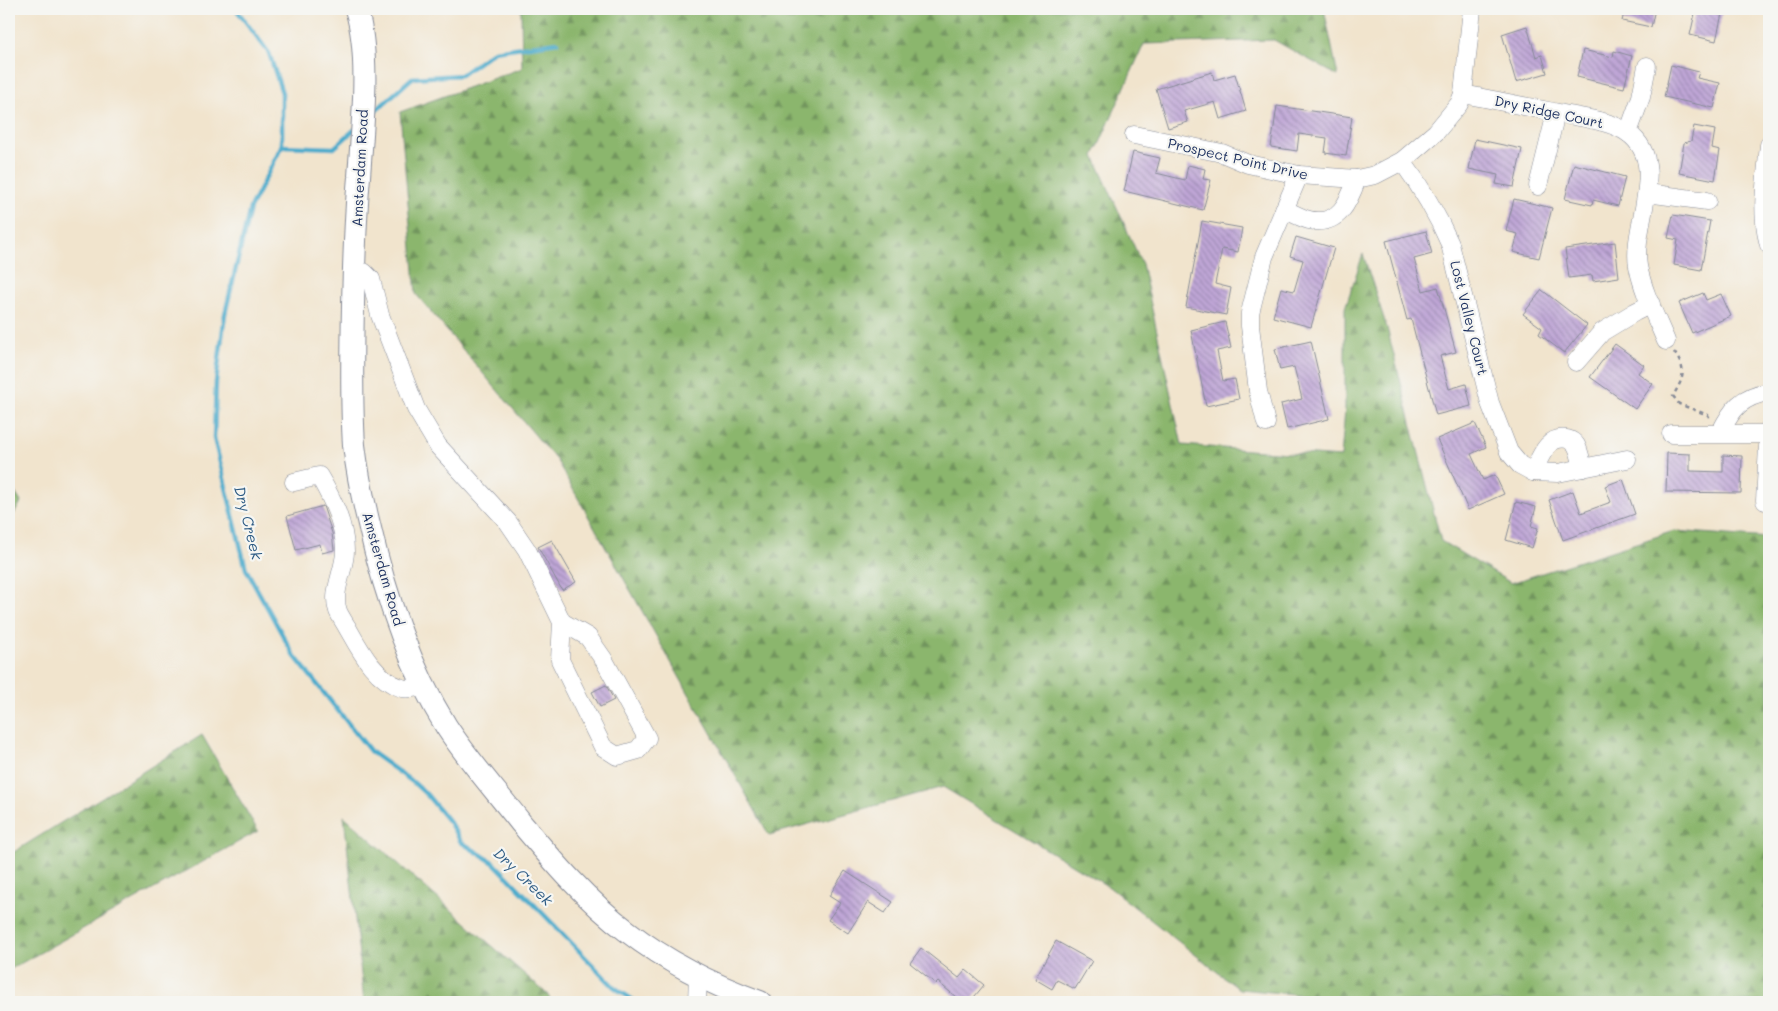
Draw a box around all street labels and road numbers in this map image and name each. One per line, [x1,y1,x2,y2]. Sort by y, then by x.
street label: Dry Ridge Court [1493,91,1605,132]
street label: Amsterdam Road [347,109,372,227]
street label: Prospect Point Drive [1166,133,1310,184]
street label: Lost Valley Court [1446,259,1493,377]
street label: Amsterdam Road [358,510,409,628]

